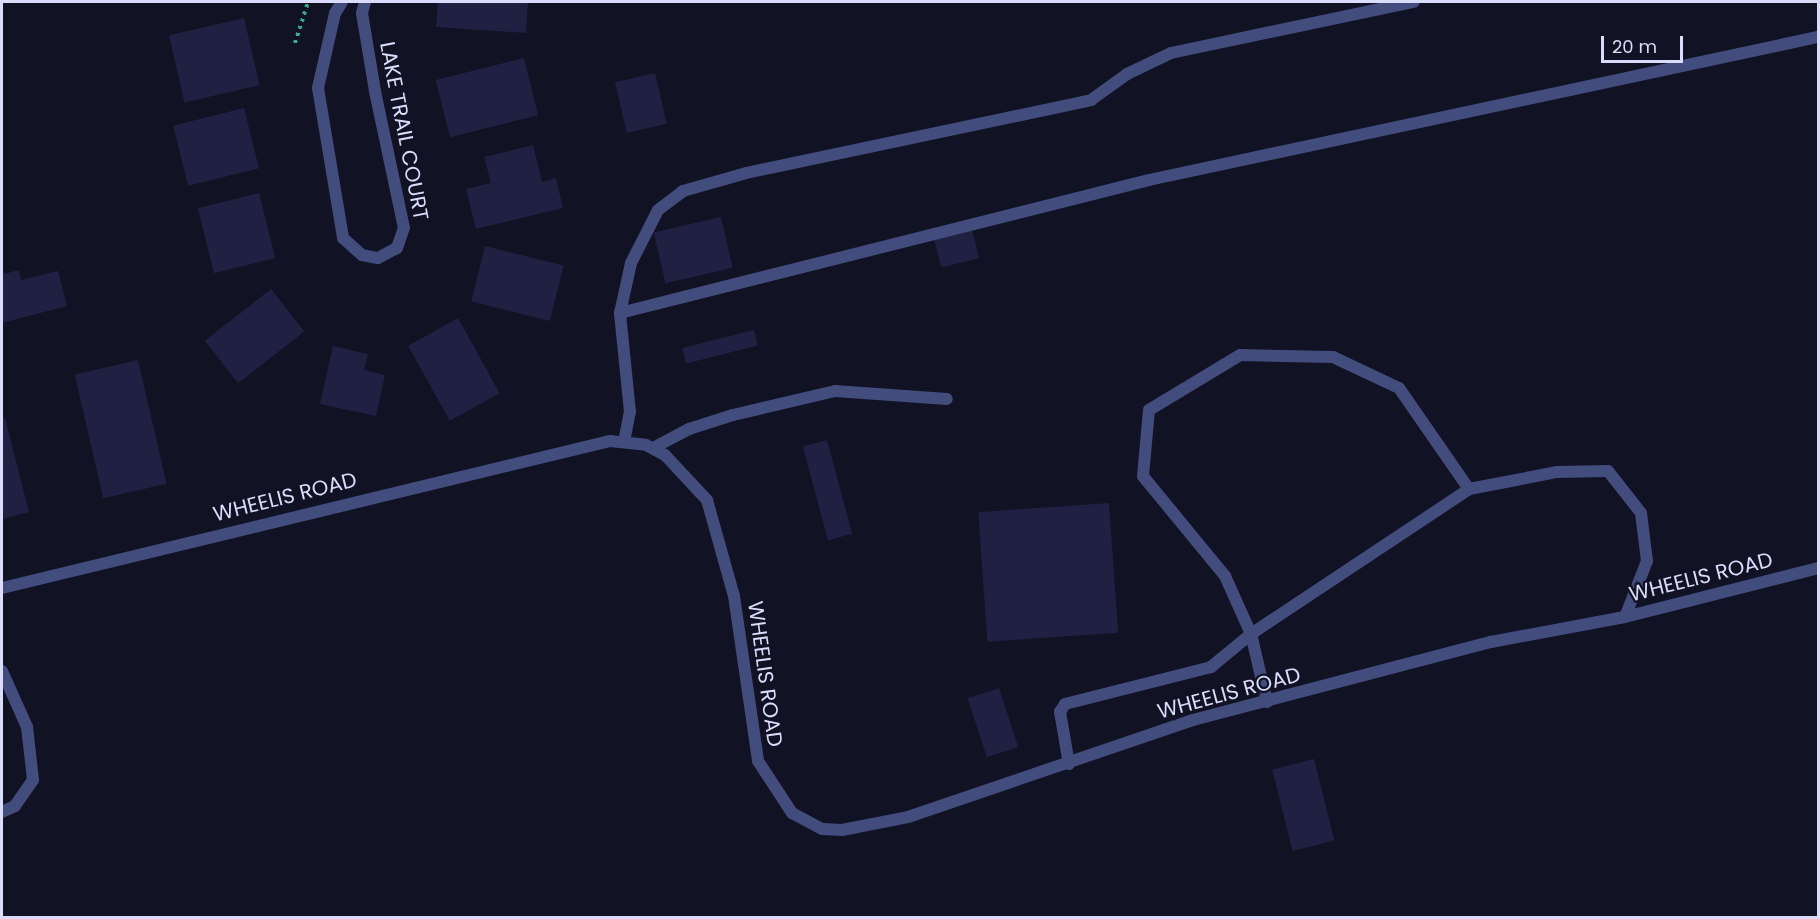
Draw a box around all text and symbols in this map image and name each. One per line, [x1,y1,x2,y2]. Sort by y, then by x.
scale bar [1604,24,1686,62]
text: 20 m [1612,34,1657,59]
street label: LAKE TRAIL COURT [374,40,434,222]
street label: WHEELIS ROAD [211,467,359,527]
street label: WHEELIS ROAD [1627,547,1775,607]
street label: WHEELIS ROAD [742,599,788,749]
street label: WHEELIS ROAD [1155,662,1303,724]

